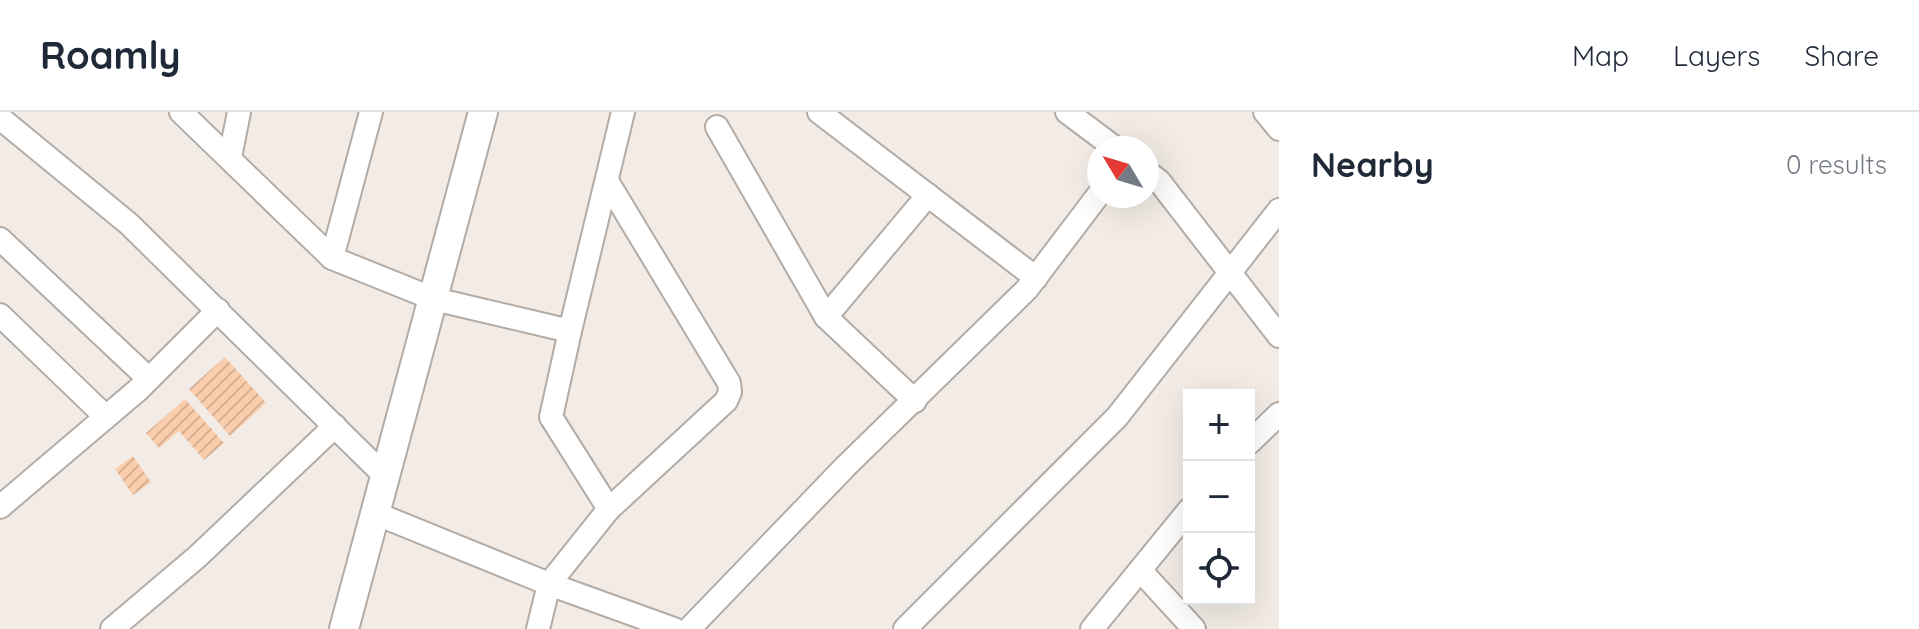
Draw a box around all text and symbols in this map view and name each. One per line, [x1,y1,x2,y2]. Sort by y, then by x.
text: Roamly [40,31,181,79]
text: Map [1572,38,1629,73]
text: Layers [1673,38,1760,73]
text: Share [1804,38,1879,73]
north arrow [1087,136,1159,208]
text: Nearby [1311,143,1434,186]
text: 0 results [1786,148,1887,181]
map controls [1183,389,1255,605]
button: + [1183,389,1255,461]
button: − [1183,461,1255,533]
button: locate [1183,533,1255,605]

